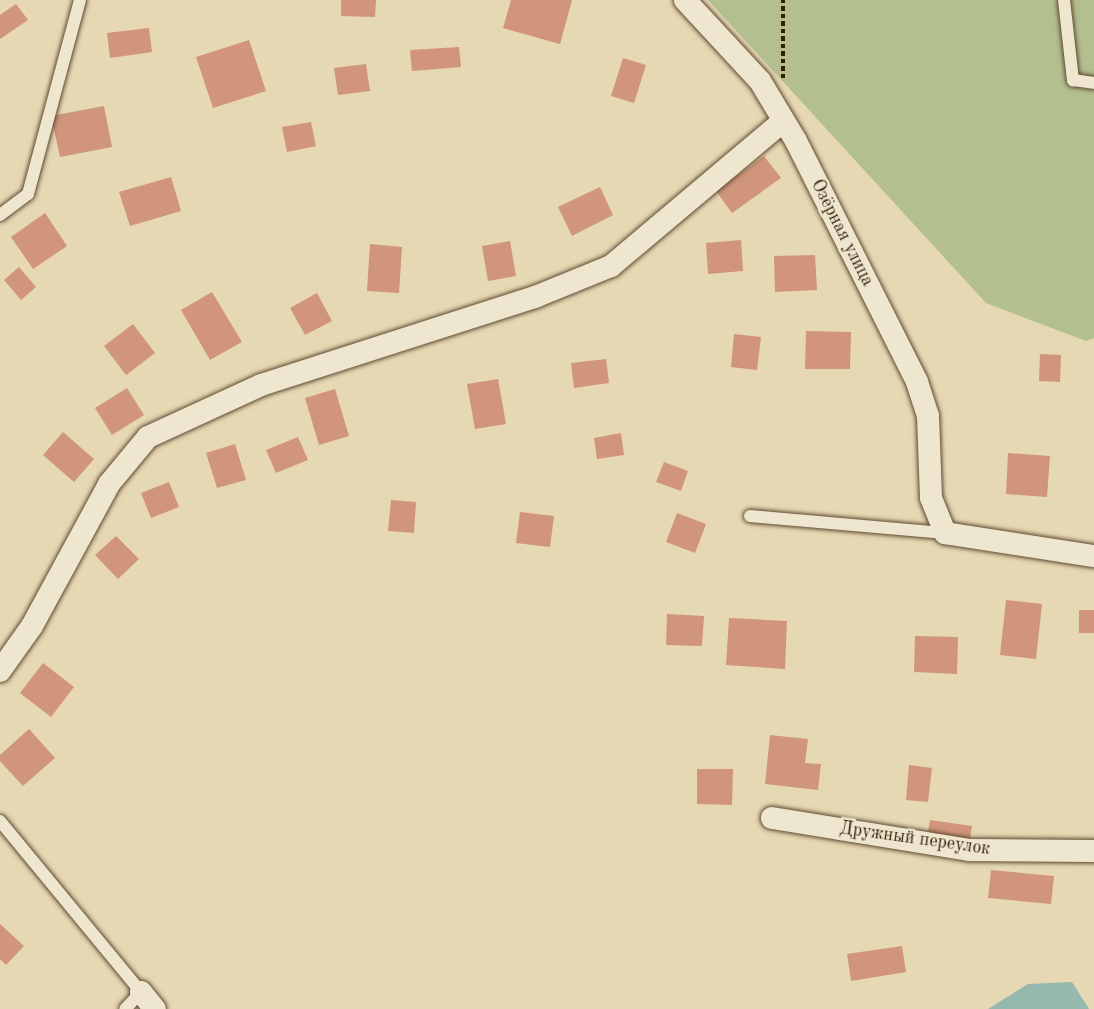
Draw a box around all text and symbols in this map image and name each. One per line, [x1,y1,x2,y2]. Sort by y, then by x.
street label: Озёрная улица [806,176,878,290]
street label: Дружный переулок [838,818,992,860]

